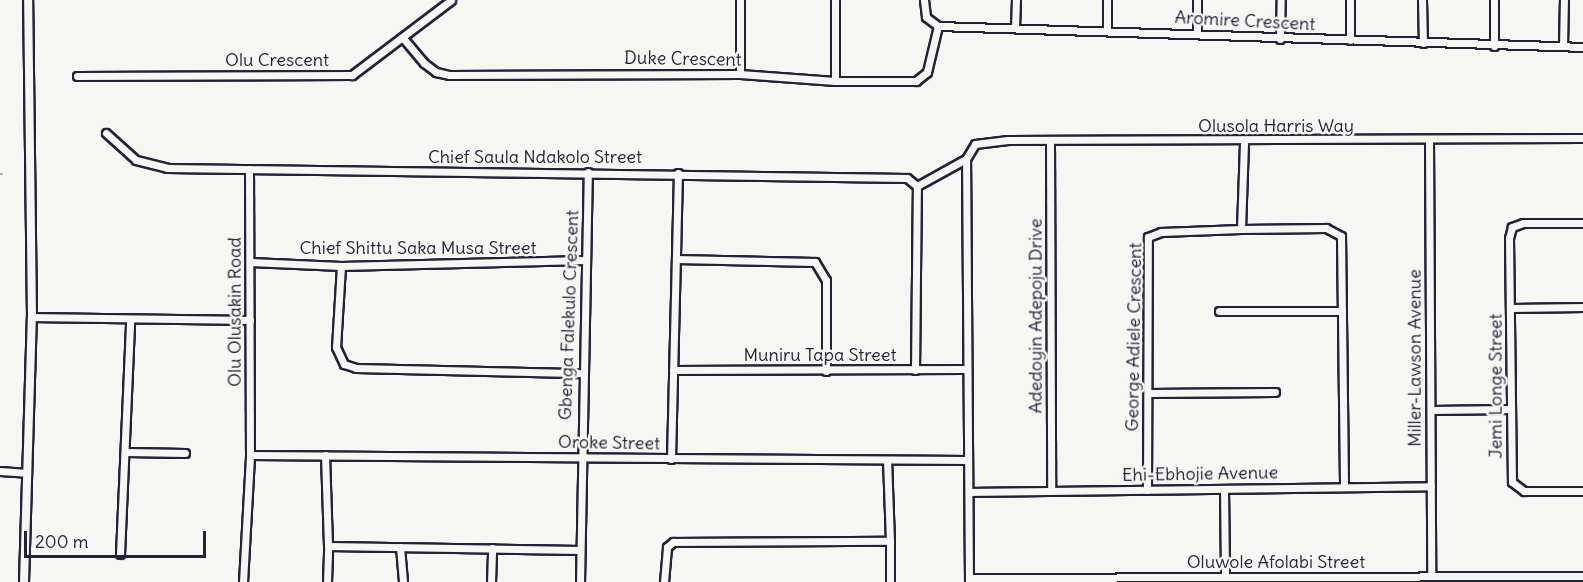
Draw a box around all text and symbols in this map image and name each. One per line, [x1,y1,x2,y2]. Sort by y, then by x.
street label: Aromire Crescent [1174,7,1316,35]
street label: Duke Crescent [624,47,742,71]
street label: Olu Crescent [225,49,329,71]
street label: Olusola Harris Way [1198,115,1354,137]
street label: Chief Saula Ndakolo Street [428,146,642,168]
street label: Gbenga Falekulo Crescent [555,209,583,421]
street label: Adedoyin Adepoju Drive [1025,219,1047,413]
street label: Olu Olusakin Road [224,237,246,387]
street label: Chief Shittu Saka Musa Street [299,237,537,259]
street label: George Adiele Crescent [1122,242,1146,432]
street label: Miller-Lawson Avenue [1404,269,1426,447]
street label: Jemi Longe Street [1485,313,1507,459]
street label: Muniru Tapa Street [744,344,896,366]
street label: Oroke Street [558,431,660,455]
street label: Ehi-Ebhojie Avenue [1122,462,1278,486]
scale bar [27,519,208,557]
text: 200 m [35,530,89,553]
street label: Oluwole Afolabi Street [1187,551,1365,573]

